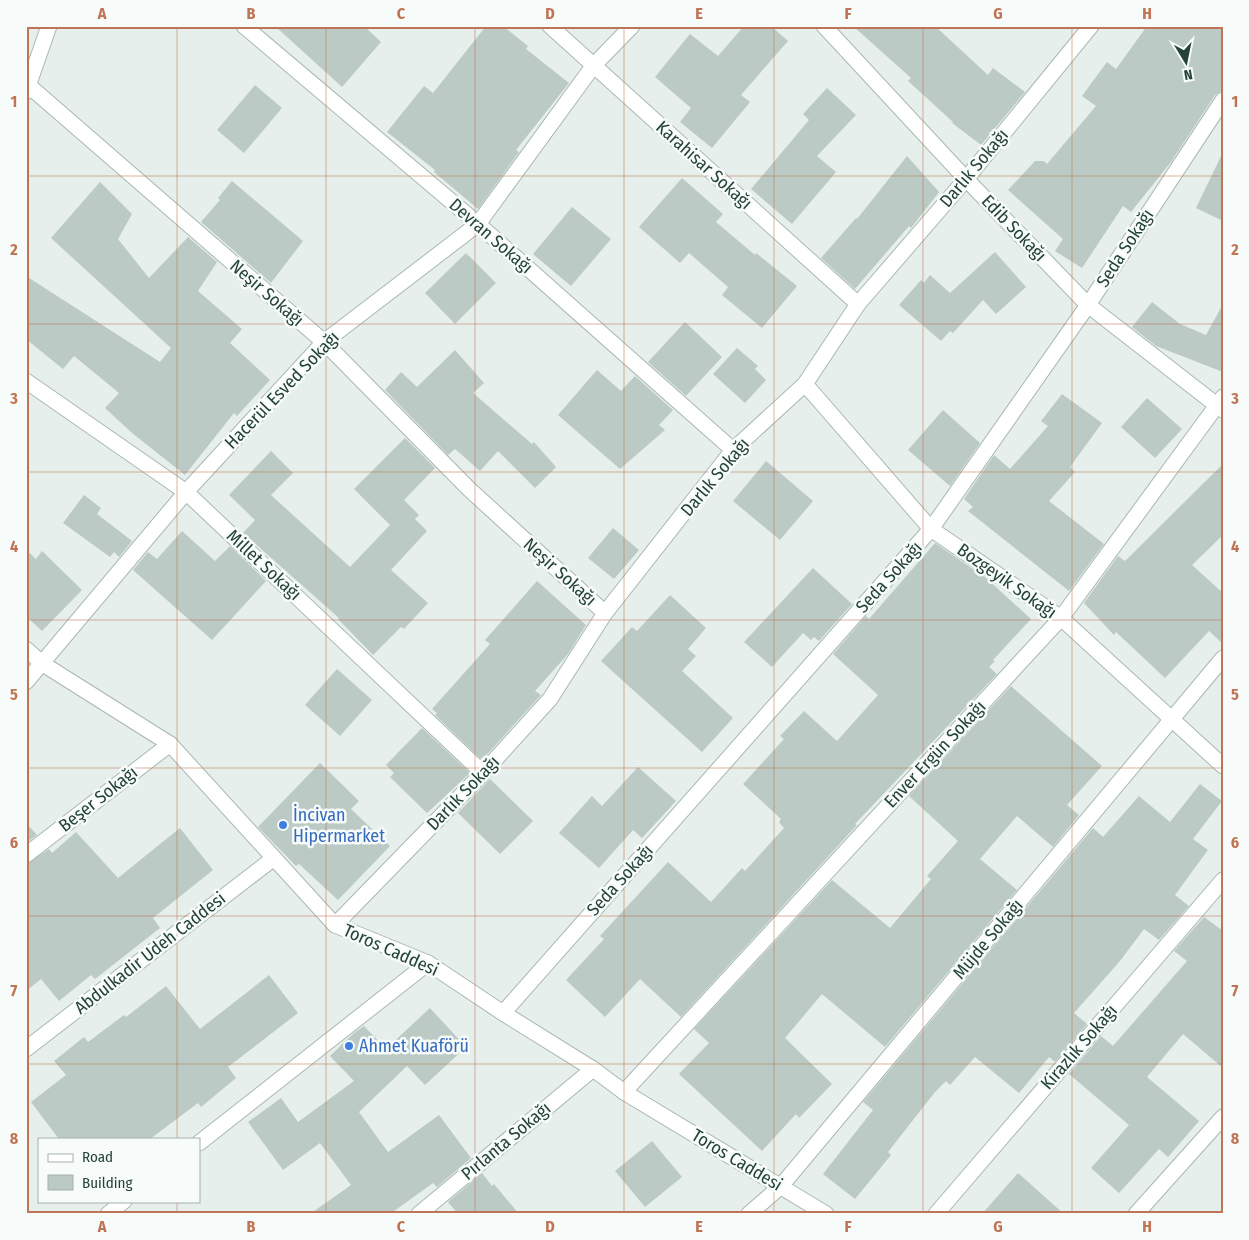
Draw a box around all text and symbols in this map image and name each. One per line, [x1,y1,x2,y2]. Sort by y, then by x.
text: A [97,4,107,23]
text: B [247,4,256,23]
text: C [397,4,406,23]
text: D [545,4,555,23]
text: E [695,4,703,23]
text: F [844,4,852,23]
text: G [993,4,1003,23]
text: H [1142,4,1152,23]
north arrow [1162,38,1212,88]
text: N [1183,65,1194,83]
text: 1 [11,92,17,111]
text: 1 [1232,92,1238,111]
street label: Karahisar Sokağı [651,116,757,214]
street label: Darlık Sokağı [935,124,1013,212]
street label: Edib Sokağı [977,190,1051,266]
street label: Devran Sokağı [445,194,537,278]
street label: Seda Sokağı [1092,205,1158,291]
text: 2 [9,240,18,259]
text: 2 [1230,240,1239,259]
street label: Neşir Sokağı [226,255,308,331]
street label: Hacerül Esved Sokağı [220,326,344,454]
text: 3 [9,389,18,408]
text: 3 [1230,389,1239,408]
street label: Darlık Sokağı [676,433,754,521]
street label: Millet Sokağı [222,525,306,605]
street label: Neşir Sokağı [519,533,601,611]
text: 4 [10,537,18,556]
street label: Seda Sokağı [851,537,927,617]
text: 4 [1231,537,1239,556]
street label: Bozgeyik Sokağı [953,539,1061,623]
text: 5 [10,685,18,704]
text: 5 [1231,685,1239,704]
street label: Enver Ergün Sokağı [880,696,990,812]
street label: Darlık Sokağı [422,751,504,835]
street label: Beşer Sokağı [54,761,142,837]
place label: İncivan Hipermarket [293,804,385,847]
marker: İncivan Hipermarket [277,819,289,831]
text: 6 [10,833,18,852]
text: 6 [1231,833,1239,852]
street label: Seda Sokağı [582,840,658,920]
street label: Abdulkadir Udeh Caddesi [70,887,230,1019]
street label: Müjde Sokağı [948,895,1028,983]
street label: Toros Caddesi [340,919,442,981]
text: 7 [11,981,18,1000]
text: 7 [1232,981,1239,1000]
street label: Kirazlık Sokağı [1036,1000,1122,1094]
place label: Ahmet Kuaförü [359,1035,469,1057]
marker: Ahmet Kuaförü [343,1040,355,1052]
street label: Pırlanta Sokağı [457,1097,555,1185]
street label: Toros Caddesi [688,1124,786,1196]
text: 8 [10,1129,19,1148]
text: 8 [1231,1129,1240,1148]
legend [38,1138,200,1202]
text: Road [82,1148,113,1166]
text: Building [82,1174,133,1192]
text: A [97,1217,107,1236]
text: B [247,1217,256,1236]
text: C [397,1217,406,1236]
text: D [545,1217,555,1236]
text: E [695,1217,703,1236]
text: F [844,1217,852,1236]
text: G [993,1217,1003,1236]
text: H [1142,1217,1152,1236]

